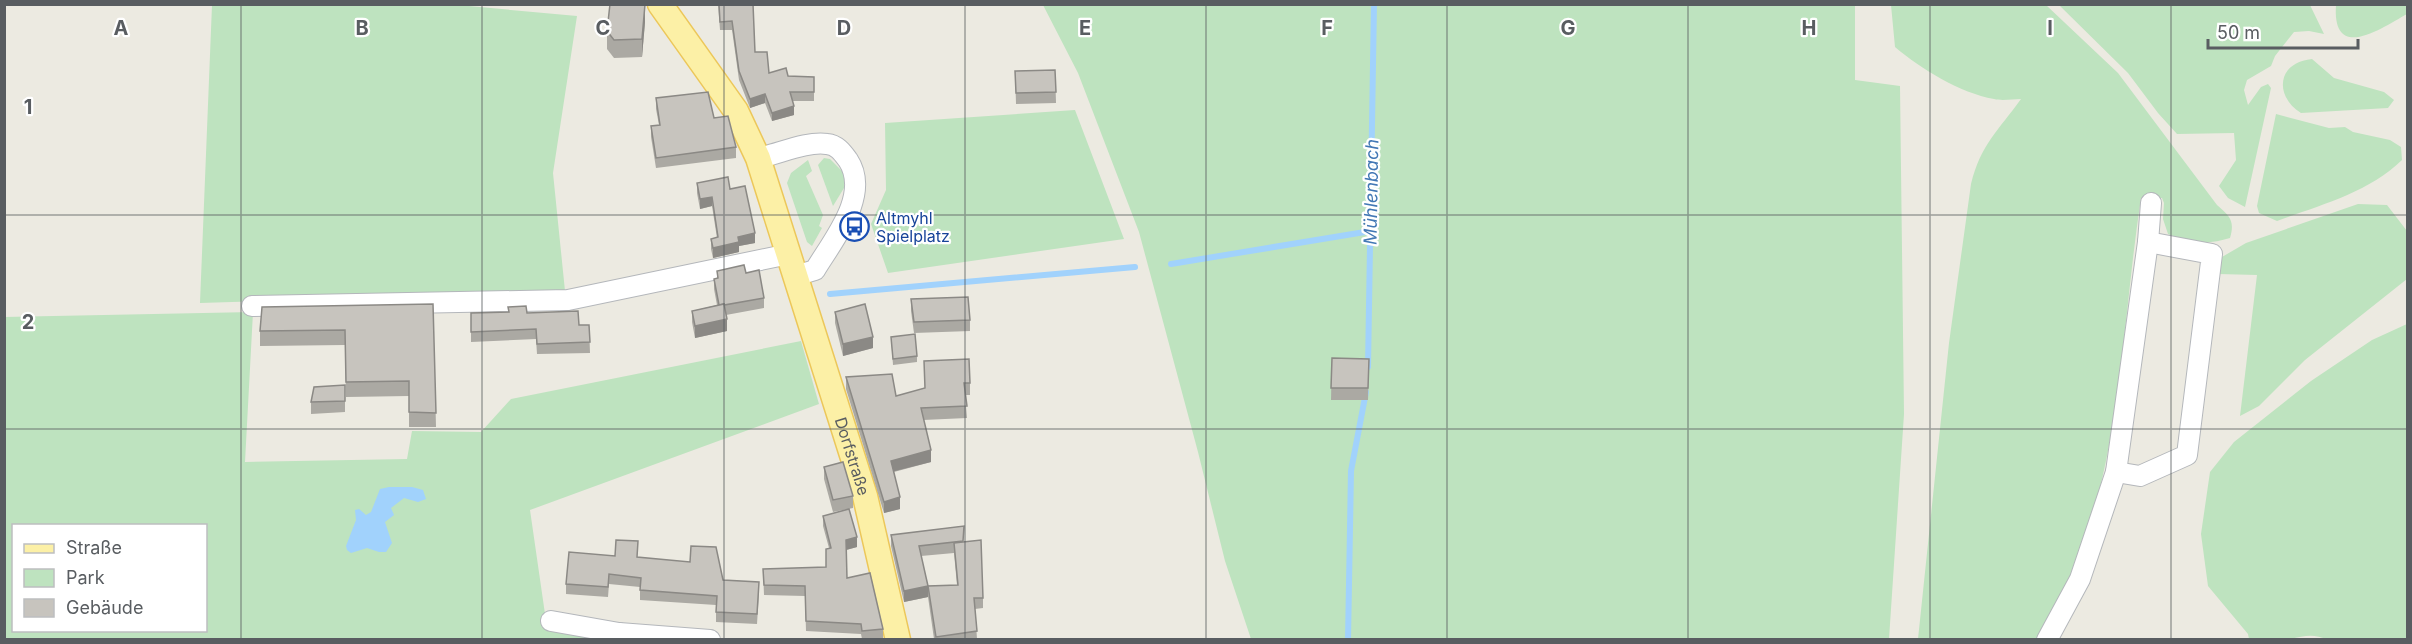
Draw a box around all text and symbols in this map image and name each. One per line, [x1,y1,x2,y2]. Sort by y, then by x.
scale bar [2208,12,2358,50]
text: A [114,16,129,40]
text: B [355,16,369,40]
text: C [596,16,610,40]
text: D [837,16,851,40]
text: E [1079,16,1091,40]
text: F [1321,16,1333,40]
text: G [1560,16,1576,40]
text: H [1802,16,1816,40]
text: I [2047,16,2053,40]
text: 50 m [2217,22,2260,43]
text: 1 [24,95,32,119]
water label: Mühlenbach [1360,139,1382,245]
place label: Altmyhl Spielplatz [876,208,950,246]
bus stop icon: Altmyhl Spielplatz [839,211,871,243]
text: 2 [22,310,34,334]
street label: Dorfstraße [831,415,874,498]
legend [12,524,207,632]
text: Straße [66,537,122,558]
text: Park [66,567,105,588]
text: Gebäude [66,597,143,618]

